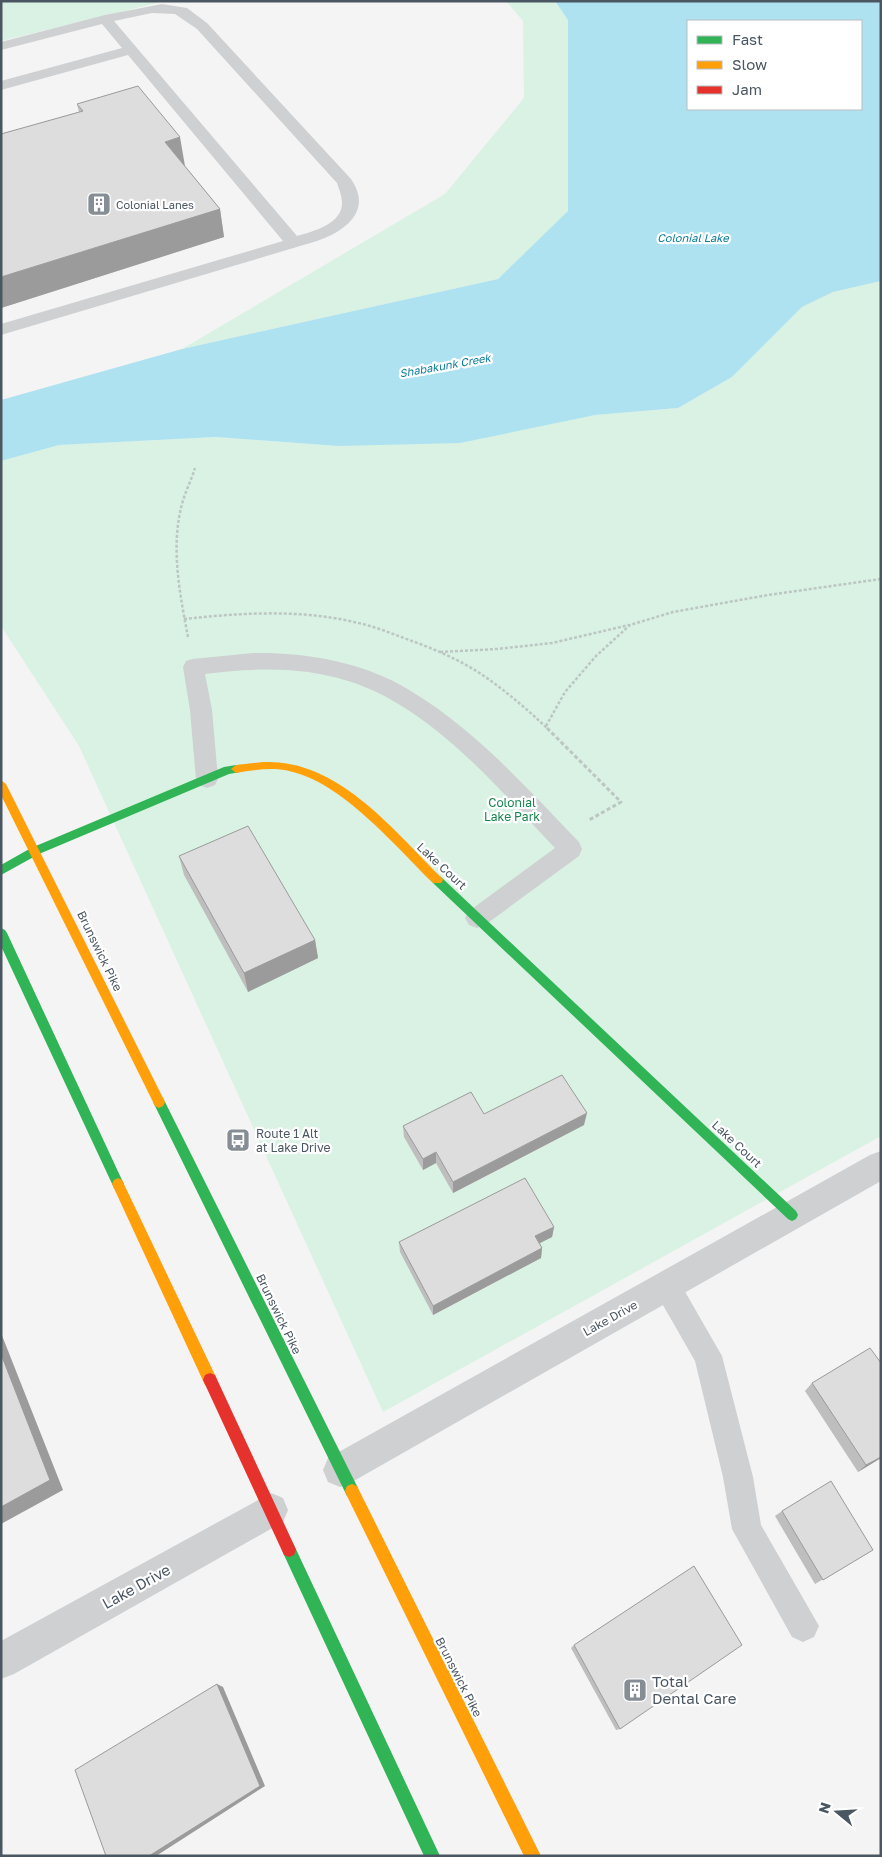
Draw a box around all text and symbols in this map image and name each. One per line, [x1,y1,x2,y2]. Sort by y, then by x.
legend [687,20,862,110]
text: Fast [732,30,763,48]
text: Slow [732,55,767,73]
text: Jam [732,80,762,98]
building icon: Colonial Lanes [86,191,112,217]
place label: Colonial Lanes [116,198,194,211]
water label: Colonial Lake [657,231,730,244]
water label: Shabakunk Creek [398,350,493,379]
park label: Colonial Lake Park [484,795,540,824]
street label: Lake Court [414,839,470,893]
street label: Brunswick Pike [74,908,126,994]
street label: Lake Court [709,1117,765,1171]
place label: Route 1 Alt at Lake Drive [256,1126,330,1155]
bus stop icon: Route 1 Alt at Lake Drive [225,1127,251,1153]
street label: Brunswick Pike [253,1271,305,1357]
street label: Lake Drive [580,1297,640,1339]
street label: Lake Drive [99,1560,173,1612]
street label: Brunswick Pike [432,1635,486,1719]
place label: Total Dental Care [652,1672,737,1707]
building icon: Total Dental Care [622,1677,648,1703]
north arrow [812,1787,862,1837]
text: N [814,1800,834,1816]

